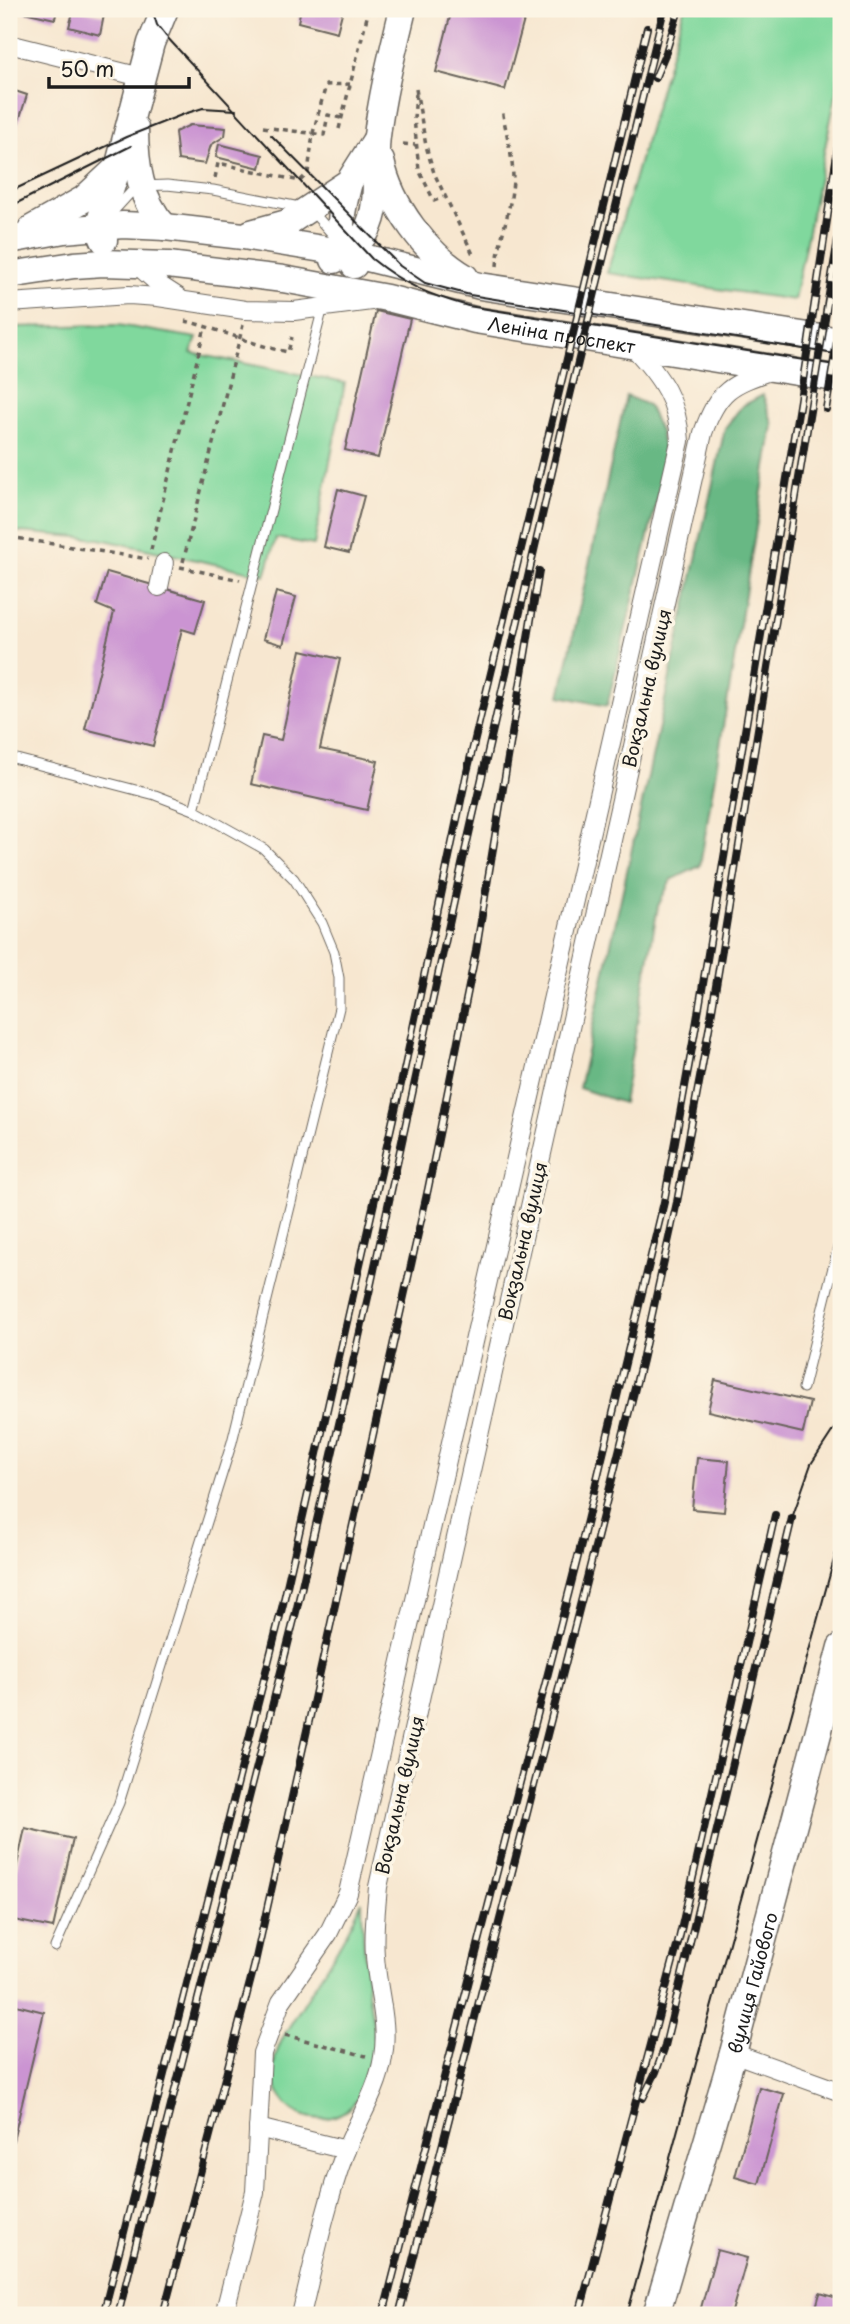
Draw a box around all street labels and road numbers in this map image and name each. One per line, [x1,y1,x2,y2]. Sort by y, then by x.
street label: Леніна проспект [486,309,638,359]
street label: Вокзальна вулиця [615,606,677,770]
street label: Вокзальна вулиця [491,1159,553,1323]
street label: Вокзальна вулиця [368,1713,430,1877]
street label: вулиця Гайового [720,1909,783,2056]

